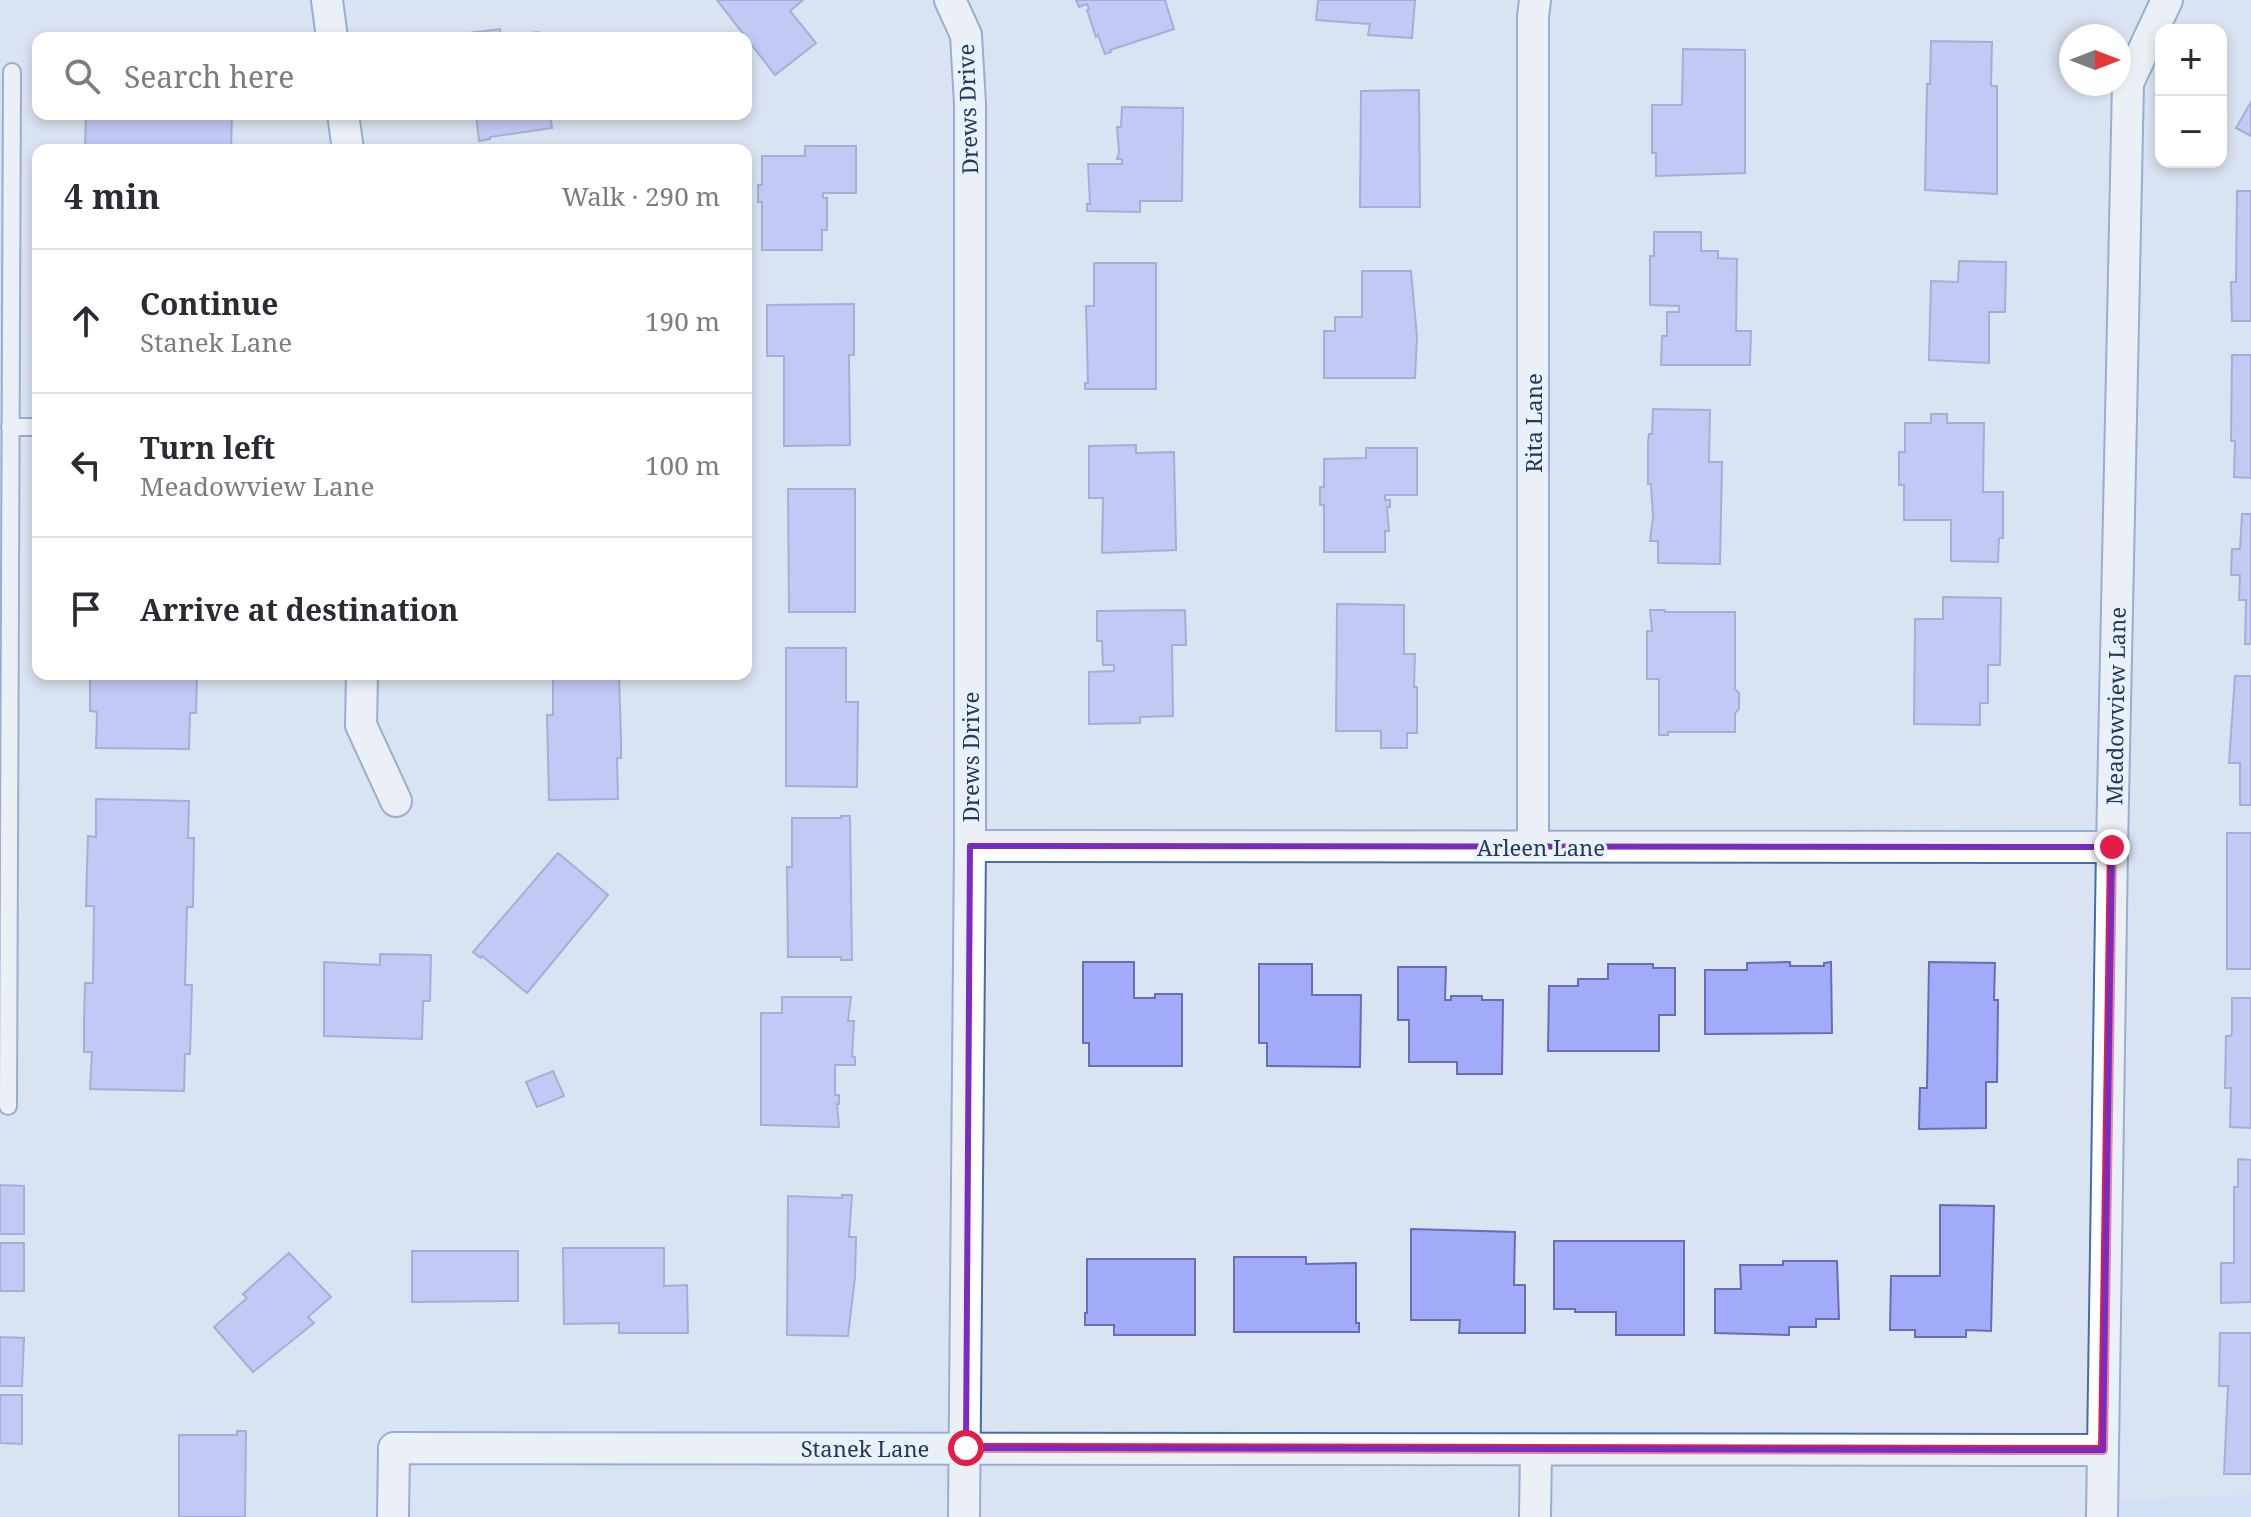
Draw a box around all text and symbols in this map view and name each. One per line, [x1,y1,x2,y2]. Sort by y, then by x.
north arrow [2059,24,2131,96]
map controls [2155,24,2227,168]
button: + [2155,24,2227,96]
search box [32,32,752,120]
street label: Drews Drive [950,43,984,175]
icon: search [60,54,104,98]
text: Search here [124,56,294,97]
button: − [2155,96,2227,168]
text: 4 min [64,173,160,219]
text: Walk · 290 m [562,178,720,214]
text: Continue [140,283,278,324]
icon: ahead [64,299,108,343]
text: 190 m [645,303,720,339]
text: Stanek Lane [140,324,292,360]
street label: Rita Lane [1518,373,1548,473]
text: Turn left [140,427,275,468]
icon: left [64,443,108,487]
text: 100 m [645,447,720,483]
text: Meadowview Lane [140,468,374,504]
icon: arrive [64,587,108,631]
text: Arrive at destination [140,589,459,630]
street label: Meadowview Lane [2098,607,2132,805]
street label: Drews Drive [955,692,985,822]
route end [2094,829,2130,865]
street label: Arleen Lane [1477,832,1605,862]
route start [948,1430,984,1466]
street label: Stanek Lane [801,1433,929,1463]

